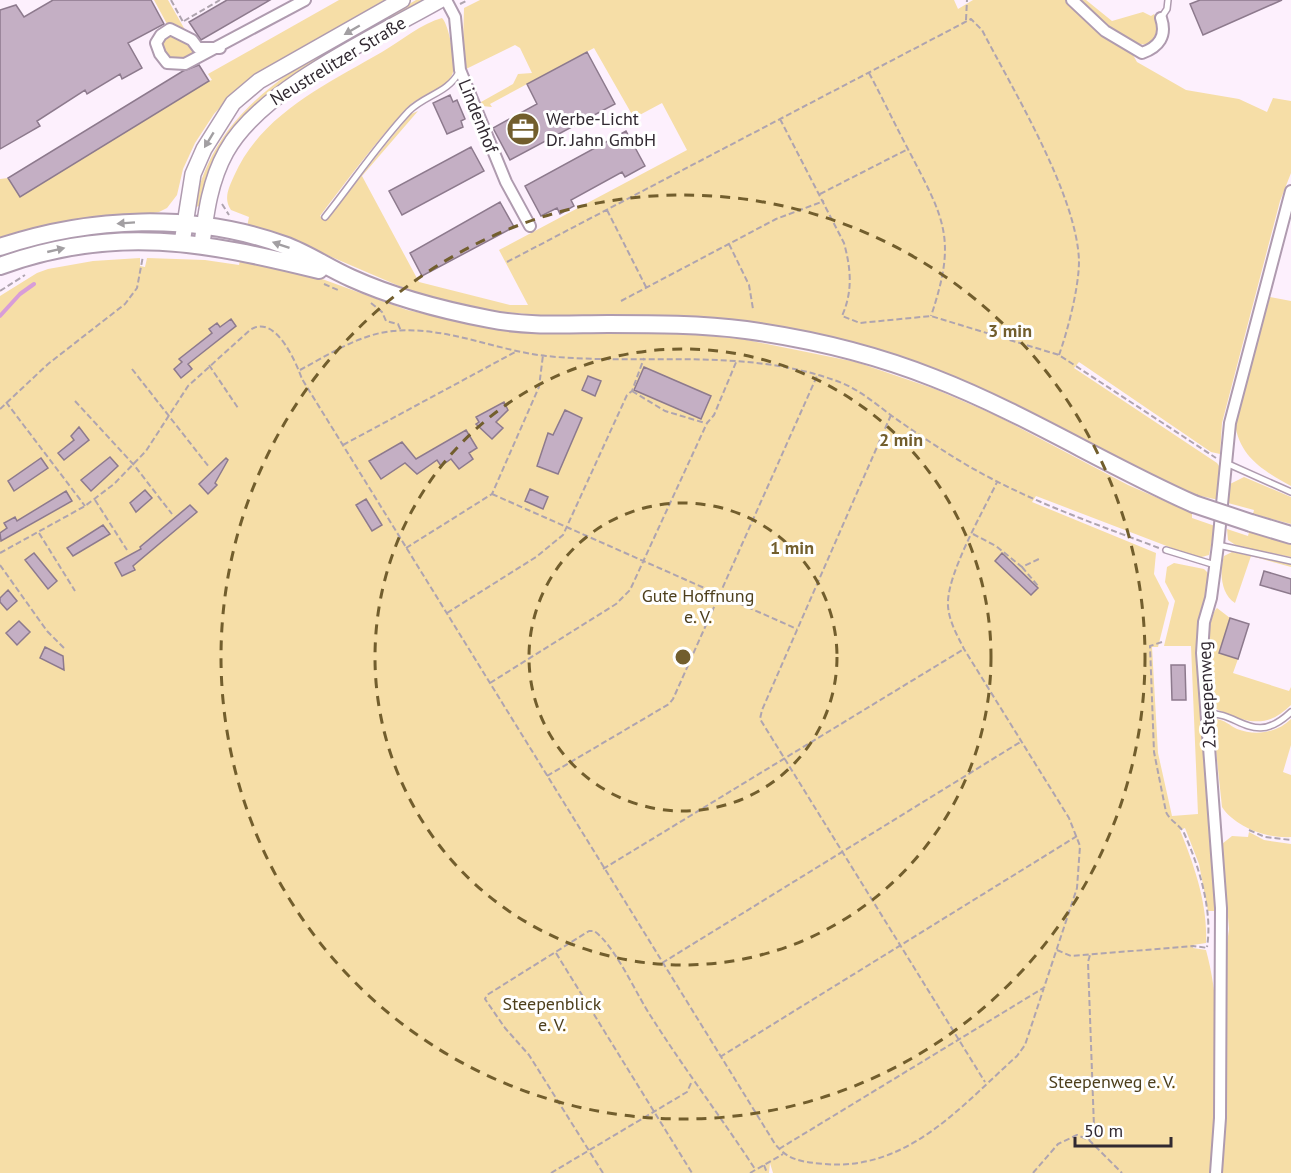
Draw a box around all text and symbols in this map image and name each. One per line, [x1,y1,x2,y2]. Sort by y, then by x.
street label: Neustrelitzer Straße [266,11,410,110]
one-way arrow [343,24,360,34]
street label: Lindenhof [453,75,504,157]
place label: Werbe-Licht Dr. Jahn GmbH [546,107,656,151]
office icon: Werbe-Licht Dr. Jahn GmbH [505,111,541,147]
one-way arrow [204,132,215,148]
one-way arrow [116,218,135,227]
one-way arrow [271,239,289,249]
one-way arrow [47,245,66,254]
text: 3 min [988,319,1032,342]
text: 2 min [879,428,923,451]
text: 1 min [770,536,814,559]
park label: Gute Hoffnung e. V. [642,584,754,628]
street label: 2.Steepenweg [1192,641,1221,749]
centre of rings [673,647,693,667]
park label: Steepenblick e. V. [503,992,602,1036]
park label: Steepenweg e. V. [1049,1070,1175,1093]
scale bar [1075,1110,1171,1148]
text: 50 m [1084,1119,1123,1142]

